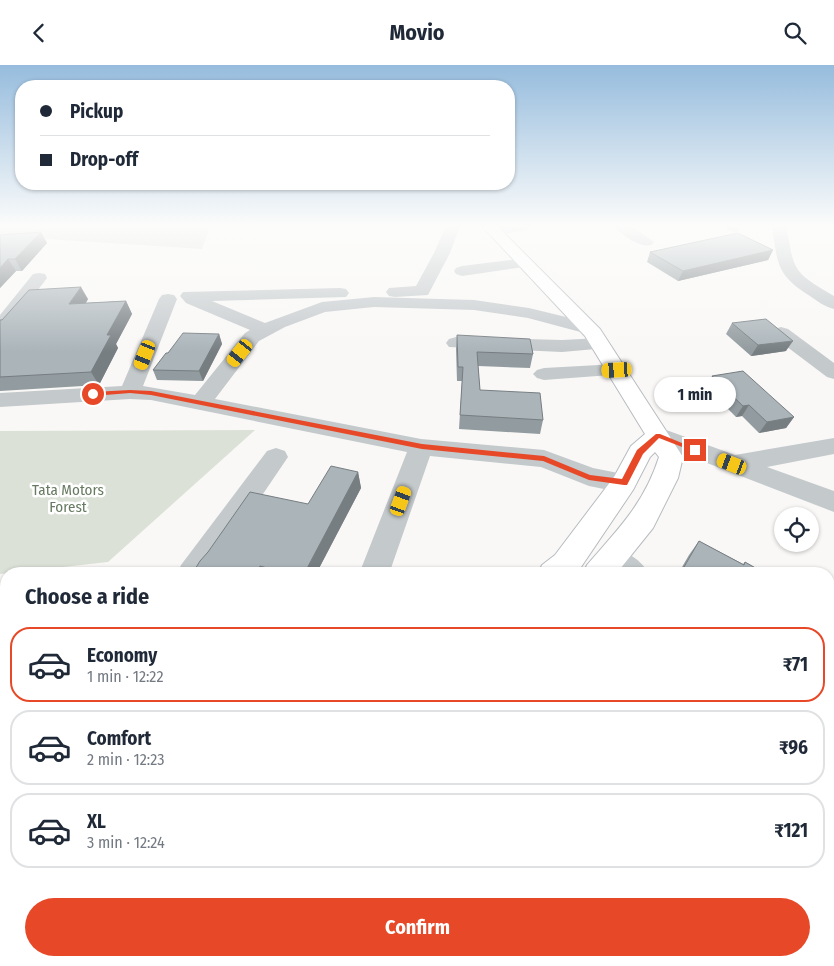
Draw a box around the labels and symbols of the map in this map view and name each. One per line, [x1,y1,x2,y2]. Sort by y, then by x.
car [224,337,255,369]
car [132,338,157,372]
car [601,362,632,378]
callout: 1 min [654,377,736,413]
route start [82,383,104,405]
route end [684,439,706,461]
car [715,452,748,476]
park label: Tata Motors Forest [32,481,104,516]
car [388,484,413,518]

